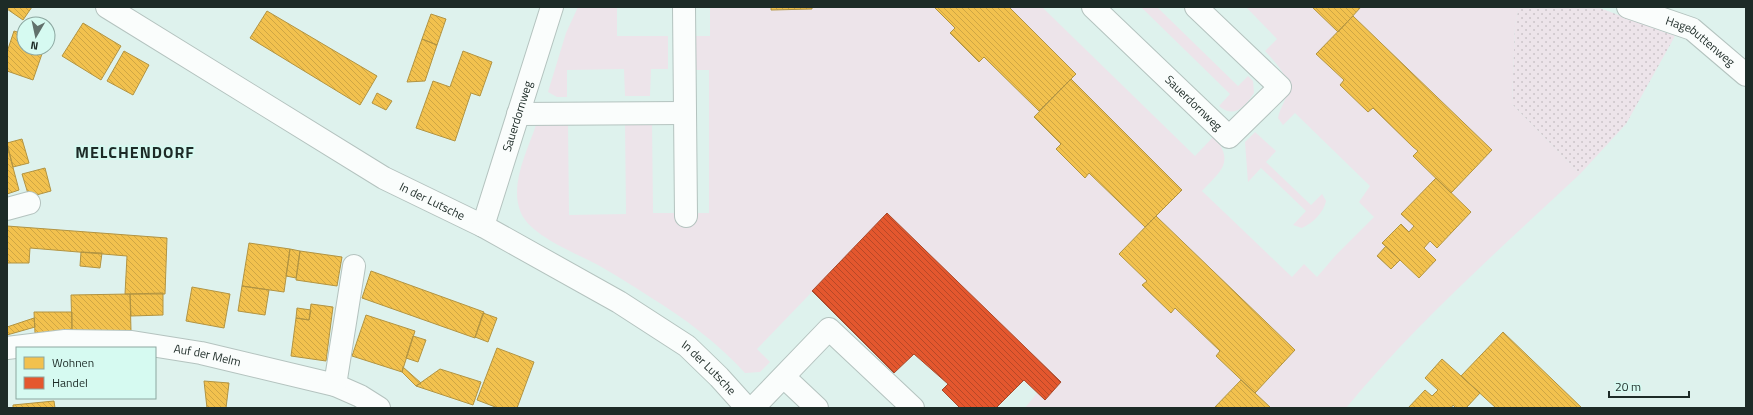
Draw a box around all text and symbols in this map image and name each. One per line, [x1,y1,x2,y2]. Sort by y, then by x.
street label: Hagebuttenweg [1663,11,1740,71]
north arrow [16,16,56,56]
text: N [29,37,39,54]
street label: Sauerdornweg [1161,70,1227,135]
street label: Sauerdornweg [497,78,537,154]
district label: MELCHENDORF [75,140,195,164]
street label: In der Lutsche [396,177,468,225]
street label: In der Lutsche [678,335,741,399]
street label: Auf der Melm [172,339,243,371]
legend [16,347,156,399]
text: Wohnen [52,353,94,372]
text: Handel [52,373,88,392]
scale bar [1609,373,1689,399]
text: 20 m [1615,377,1641,396]

